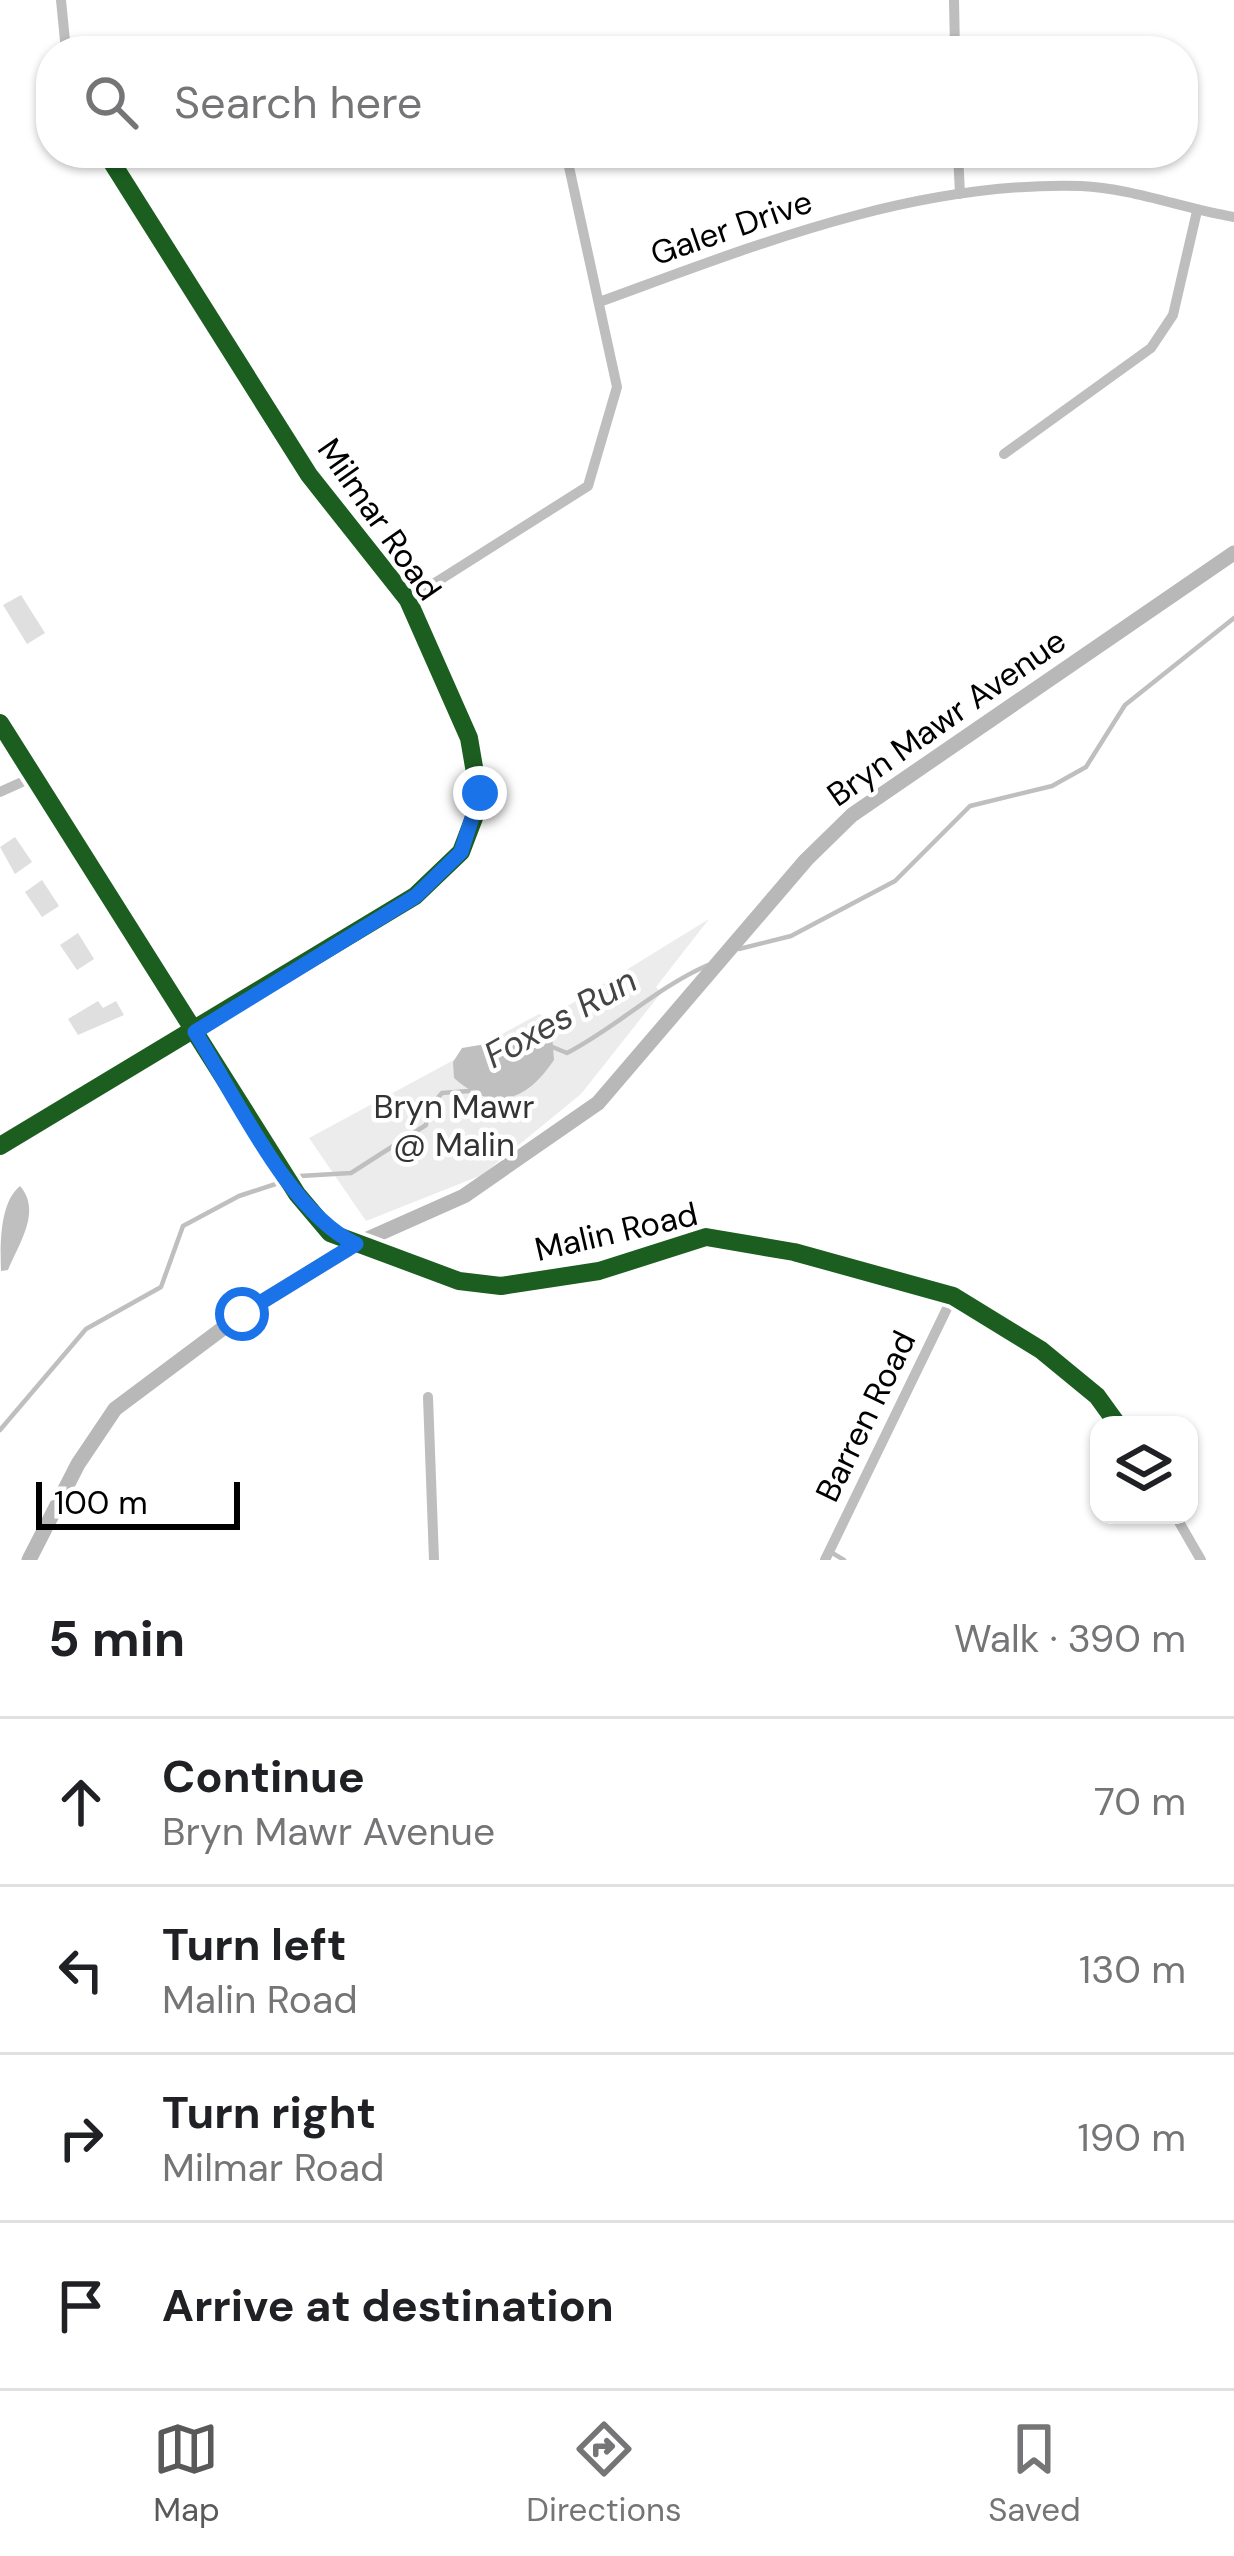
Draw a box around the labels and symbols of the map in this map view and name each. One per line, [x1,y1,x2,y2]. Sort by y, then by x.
street label: Galer Drive [645,180,818,275]
street label: Milmar Road [308,430,451,609]
street label: Bryn Mawr Avenue [819,619,1074,816]
route end [453,766,507,820]
water label: Foxes Run [476,956,645,1079]
park label: Bryn Mawr @ Malin [374,1085,534,1166]
street label: Malin Road [531,1192,702,1271]
route start [215,1287,269,1341]
street label: Barren Road [806,1324,925,1509]
scale bar [36,1476,240,1529]

